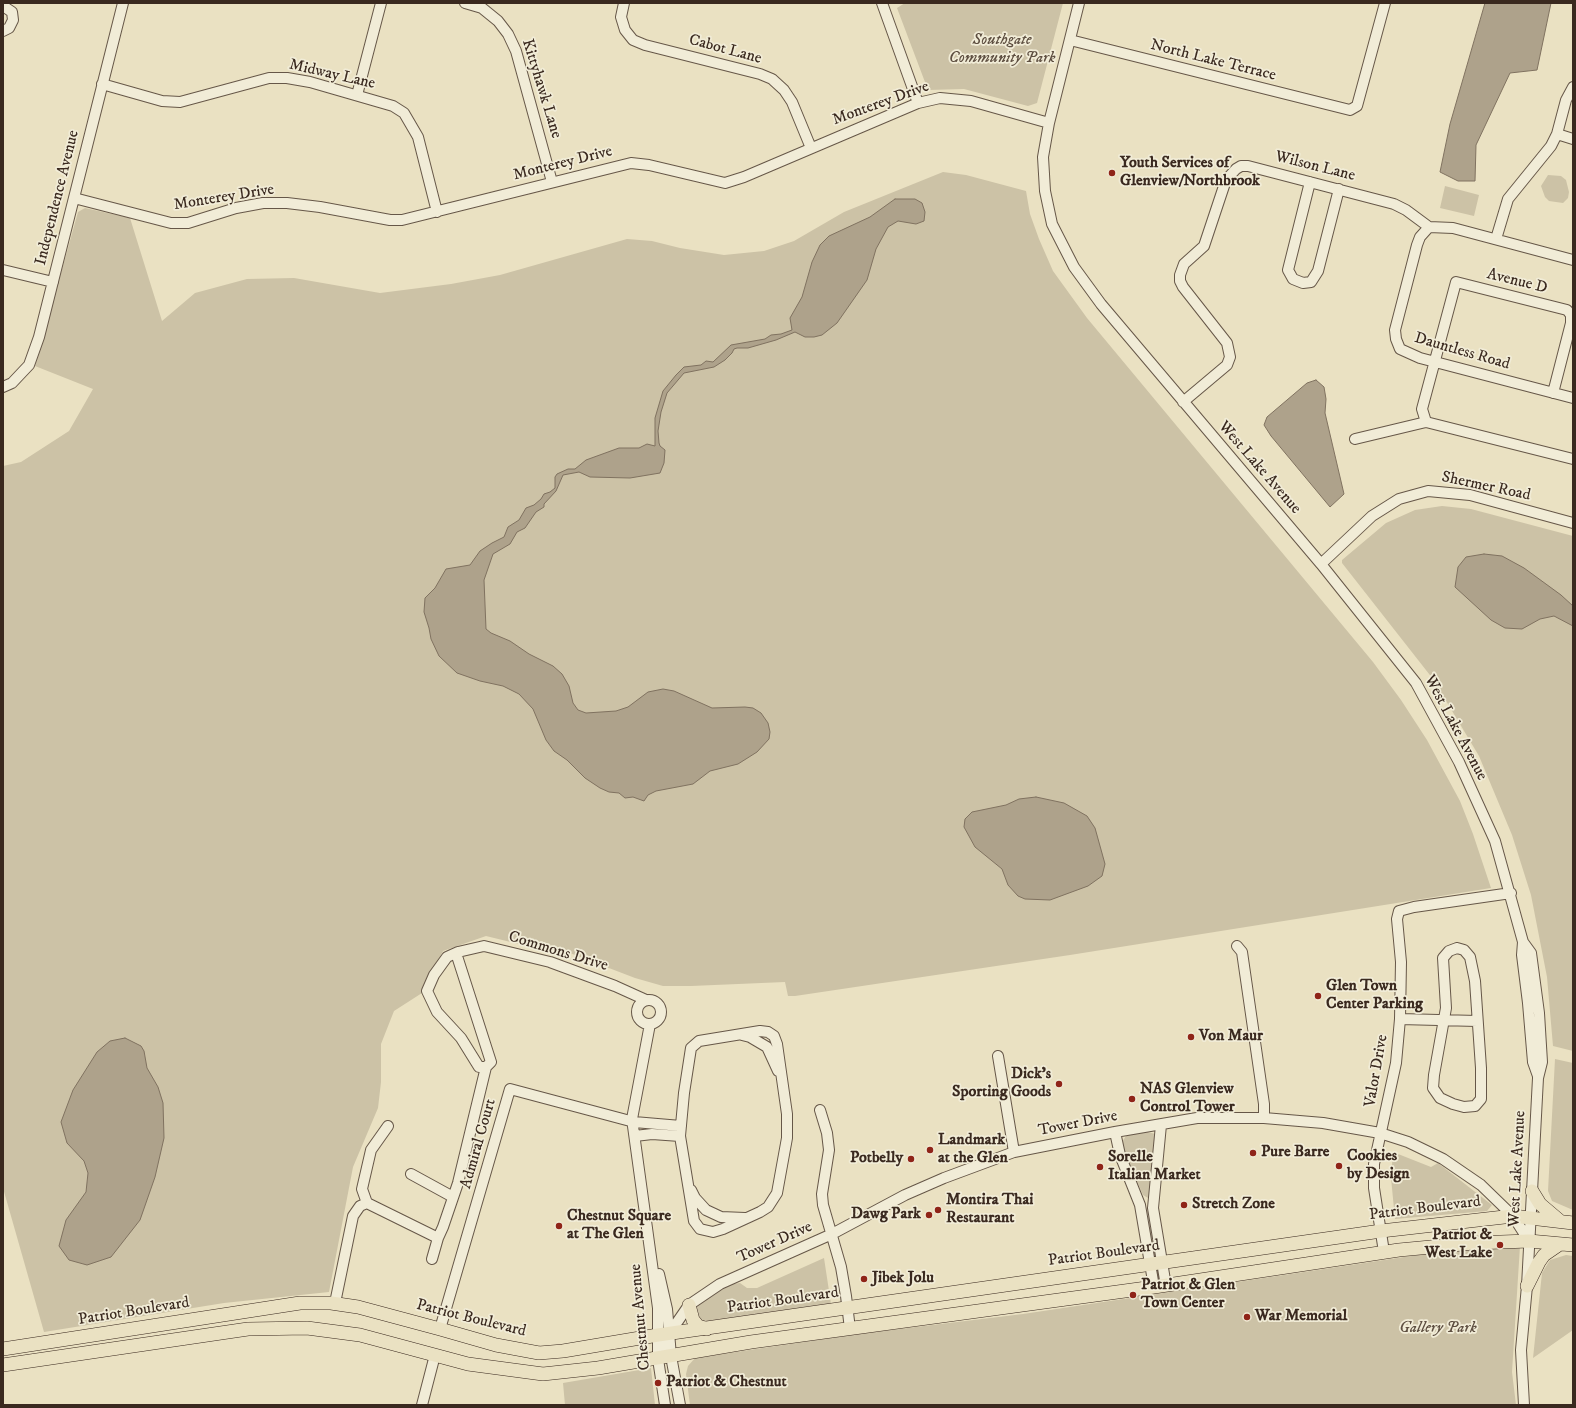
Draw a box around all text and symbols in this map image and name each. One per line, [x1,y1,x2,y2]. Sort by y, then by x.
street label: Cabot Lane [687,31,763,69]
park label: Southgate Community Park [949,31,1055,69]
street label: North Lake Terrace [1148,36,1278,86]
street label: Kittyhawk Lane [517,37,565,141]
street label: Midway Lane [287,56,377,94]
street label: Monterey Drive [830,78,932,130]
street label: Independence Avenue [32,128,84,268]
street label: Monterey Drive [511,142,615,186]
street label: Wilson Lane [1273,148,1357,186]
place label: Youth Services of Glenview/Northbrook [1120,154,1260,192]
marker: Youth Services of Glenview/Northbrook [1107,168,1117,178]
street label: Monterey Drive [172,181,276,215]
street label: Avenue D [1485,265,1549,299]
street label: Dauntless Road [1412,329,1512,375]
street label: West Lake Avenue [1213,418,1305,518]
street label: Shermer Road [1440,468,1532,506]
street label: West Lake Avenue [1419,672,1491,784]
street label: Commons Drive [506,928,610,976]
place label: Glen Town Center Parking [1326,977,1423,1015]
marker: Glen Town Center Parking [1313,991,1323,1001]
place label: Von Maur [1199,1027,1263,1047]
marker: Von Maur [1186,1032,1196,1042]
street label: Valor Drive [1361,1033,1393,1109]
place label: Dick's Sporting Goods [952,1065,1051,1103]
marker: Dick's Sporting Goods [1054,1079,1064,1089]
place label: NAS Glenview Control Tower [1140,1080,1235,1118]
marker: NAS Glenview Control Tower [1127,1094,1137,1104]
street label: Admiral Court [457,1097,501,1191]
street label: Tower Drive [1037,1107,1119,1141]
street label: West Lake Avenue [1505,1110,1531,1228]
place label: Landmark at the Glen [938,1131,1008,1169]
place label: Pure Barre [1261,1143,1329,1163]
marker: Landmark at the Glen [925,1145,935,1155]
place label: Cookies by Design [1347,1147,1410,1185]
place label: Sorelle Italian Market [1108,1148,1201,1186]
marker: Pure Barre [1248,1148,1258,1158]
place label: Potbelly [850,1149,903,1169]
marker: Potbelly [906,1154,916,1164]
marker: Cookies by Design [1334,1161,1344,1171]
marker: Sorelle Italian Market [1095,1162,1105,1172]
place label: Montira Thai Restaurant [946,1191,1033,1229]
street label: Patriot Boulevard [1368,1193,1482,1225]
place label: Stretch Zone [1192,1195,1275,1215]
marker: Stretch Zone [1179,1200,1189,1210]
place label: Dawg Park [851,1205,921,1225]
marker: Montira Thai Restaurant [933,1205,943,1215]
place label: Chestnut Square at The Glen [567,1207,671,1245]
marker: Dawg Park [924,1210,934,1220]
street label: Tower Drive [735,1218,815,1268]
marker: Chestnut Square at The Glen [554,1221,564,1231]
place label: Patriot & West Lake [1425,1226,1492,1264]
street label: Patriot Boulevard [1047,1237,1161,1271]
marker: Patriot & West Lake [1495,1240,1505,1250]
street label: Chestnut Avenue [627,1263,655,1371]
place label: Jibek Jolu [872,1269,934,1289]
marker: Jibek Jolu [859,1274,869,1284]
place label: Patriot & Glen Town Center [1141,1276,1235,1314]
street label: Patriot Boulevard [726,1284,840,1318]
marker: Patriot & Glen Town Center [1128,1290,1138,1300]
street label: Patriot Boulevard [77,1294,191,1330]
street label: Patriot Boulevard [414,1296,528,1342]
place label: War Memorial [1255,1307,1347,1327]
marker: War Memorial [1242,1312,1252,1322]
park label: Gallery Park [1399,1319,1477,1339]
place label: Patriot & Chestnut [666,1373,787,1393]
marker: Patriot & Chestnut [653,1378,663,1388]

